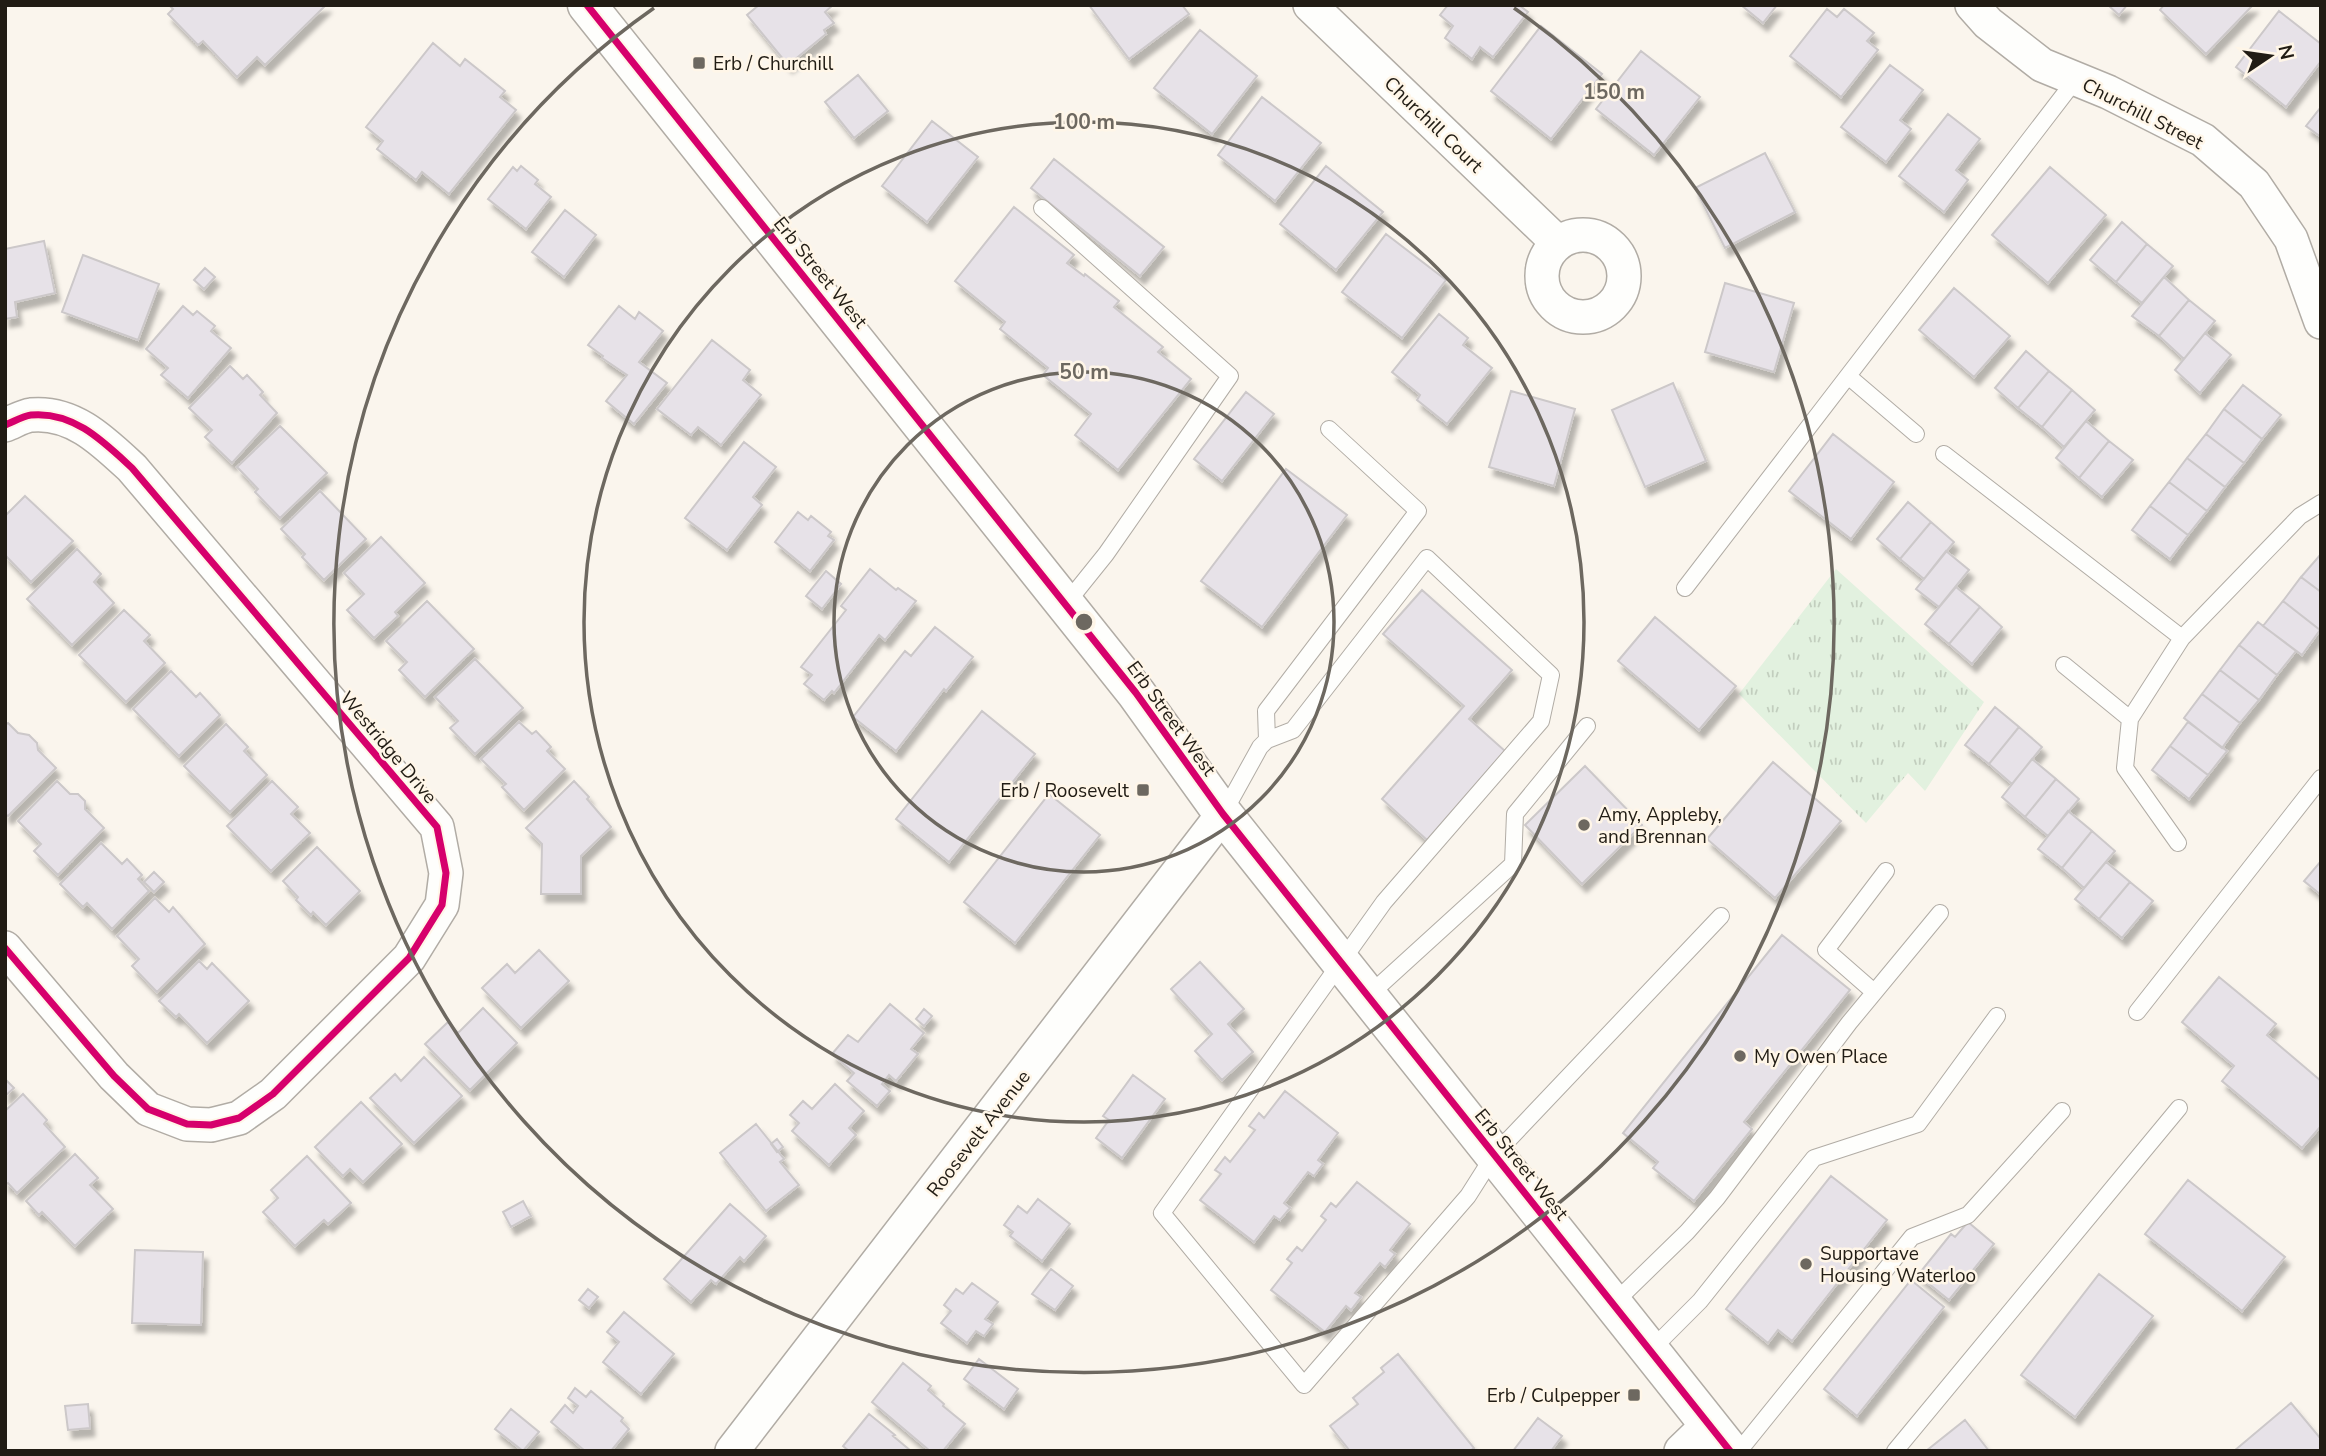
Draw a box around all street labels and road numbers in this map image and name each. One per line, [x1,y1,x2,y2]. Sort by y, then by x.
street label: Churchill Court [1378,71,1489,179]
street label: Churchill Street [2077,72,2208,156]
street label: Erb Street West [767,212,873,334]
street label: Erb Street West [1121,656,1222,782]
street label: Westridge Drive [334,686,443,809]
street label: Roosevelt Avenue [921,1065,1036,1202]
street label: Erb Street West [1468,1104,1574,1226]

